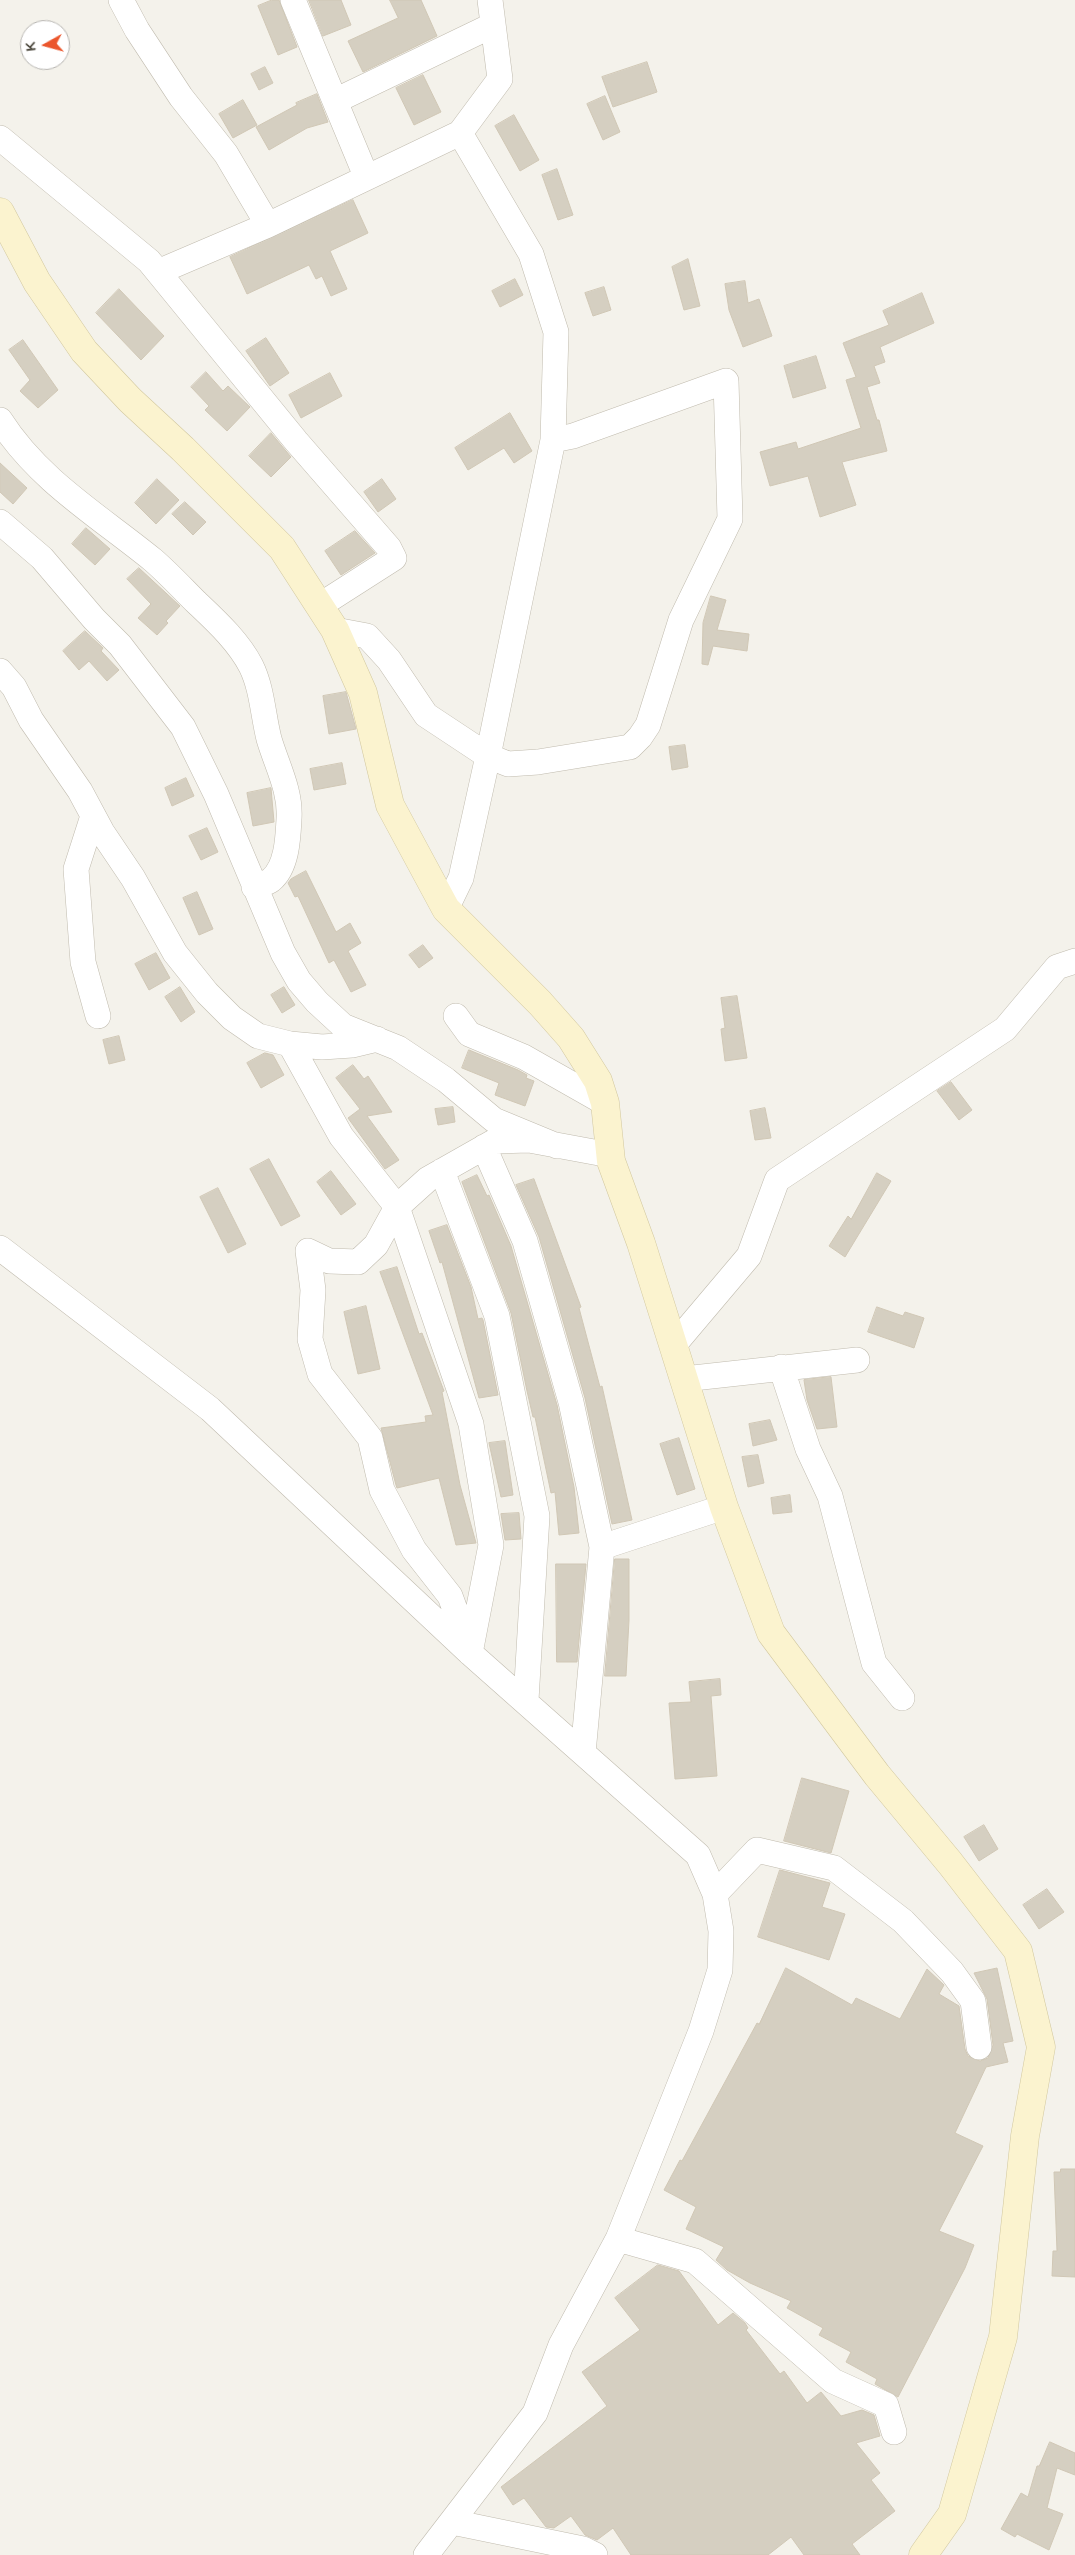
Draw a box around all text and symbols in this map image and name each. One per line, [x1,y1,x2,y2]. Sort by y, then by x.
north arrow [20,20,70,70]
text: K [22,41,40,52]

